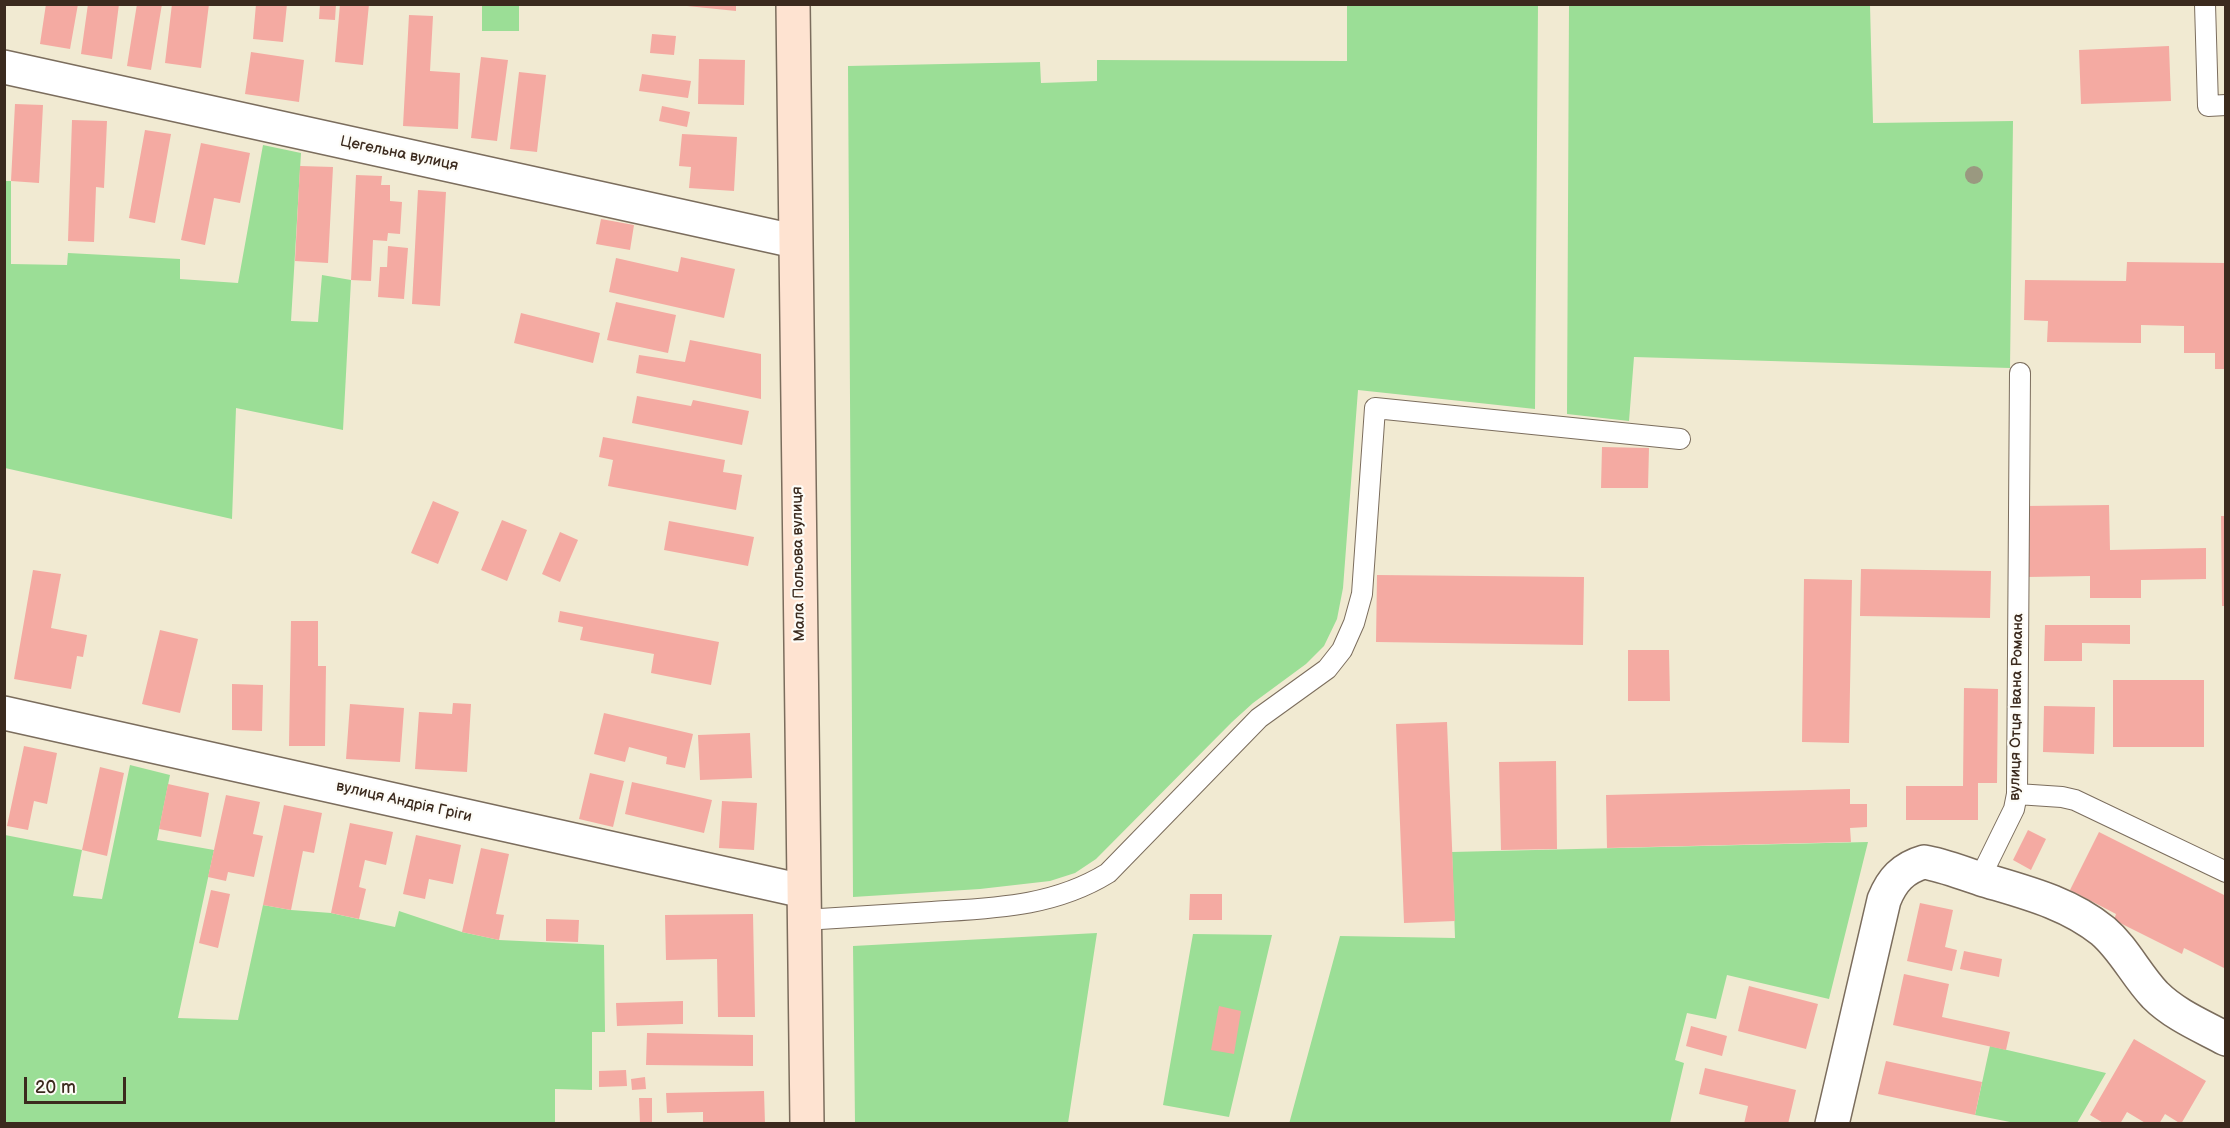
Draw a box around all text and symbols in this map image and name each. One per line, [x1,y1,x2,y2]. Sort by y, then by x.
street label: Цегельна вулиця [338,133,460,175]
street label: Мала Польова вулиця [789,486,809,642]
street label: вулиця Отця Івана Романа [2006,613,2028,801]
street label: вулиця Андрія Гріги [334,778,474,826]
scale bar [27,1065,129,1103]
text: 20 m [35,1077,76,1098]

